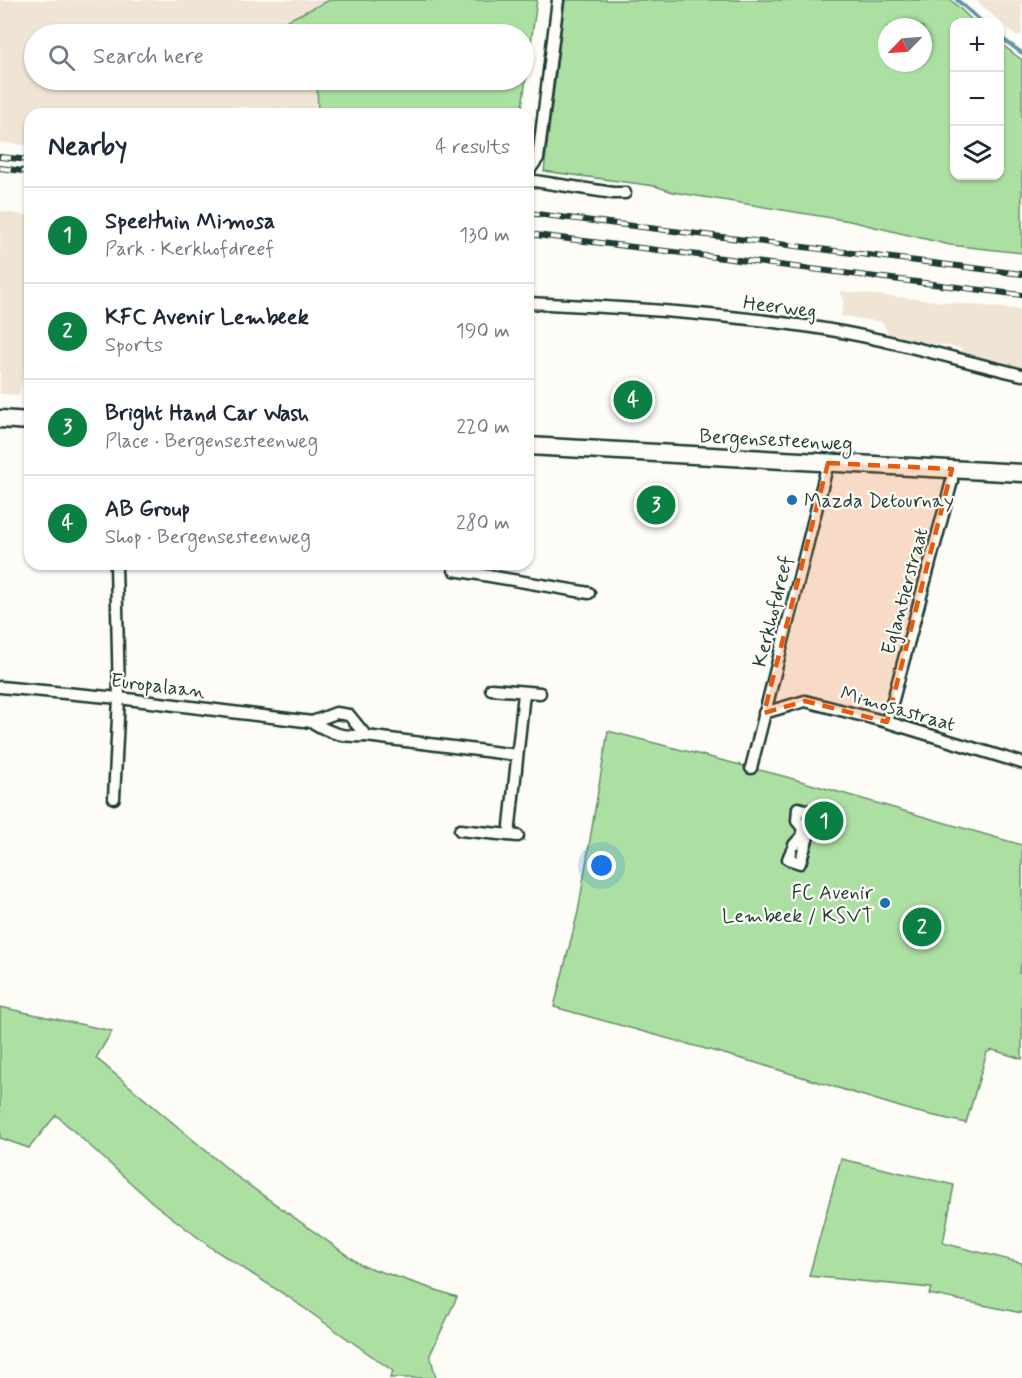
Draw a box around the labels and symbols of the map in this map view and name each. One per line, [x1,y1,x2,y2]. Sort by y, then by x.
north arrow [878,18,932,72]
street label: Heerweg [742,290,818,325]
pin: 4 [614,378,652,422]
street label: Bergensesteenweg [698,423,853,459]
pin: 3 [636,482,676,528]
place label: Mazda Detournay [804,488,954,515]
marker: Mazda Detournay [785,493,799,507]
street label: Eglantierstraat [876,525,935,658]
street label: Kerkhofdreef [747,553,800,670]
street label: Europalaan [109,667,207,706]
street label: Mimosastraat [837,680,958,739]
pin: 1 [804,798,844,844]
your location [587,851,616,880]
place label: FC Avenir Lembeek / KSVT [722,880,874,930]
marker: FC Avenir Lembeek / KSVT [878,896,892,910]
pin: 2 [902,904,942,950]

